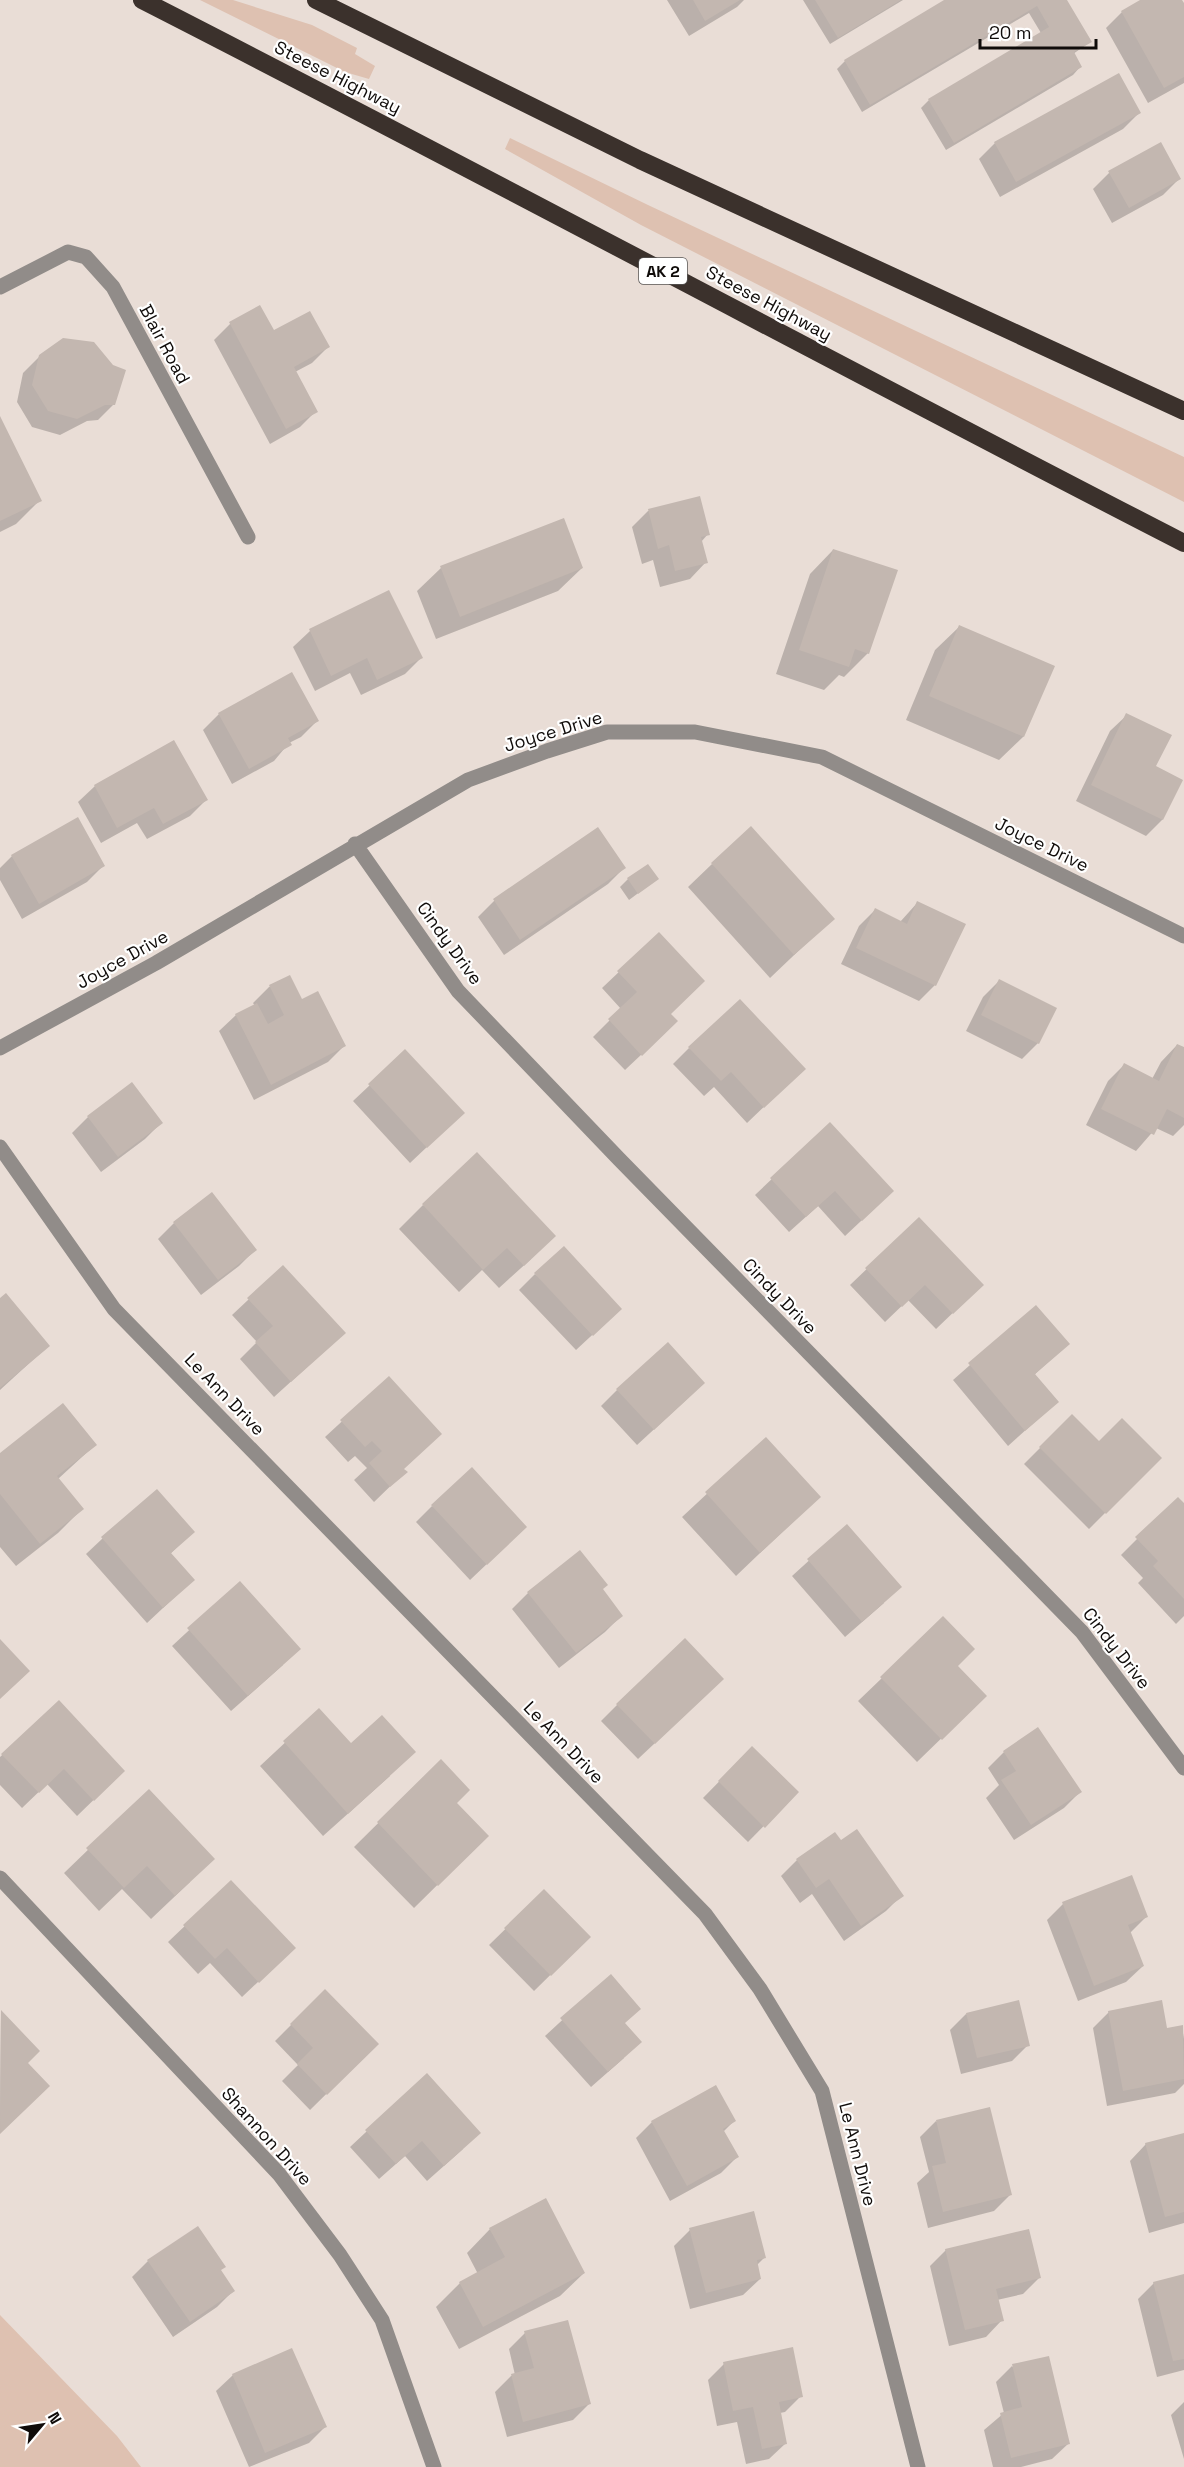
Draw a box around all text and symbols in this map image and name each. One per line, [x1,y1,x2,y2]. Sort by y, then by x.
scale bar [980,12,1096,50]
text: 20 m [989,21,1032,44]
street label: Steese Highway [271,35,405,119]
road number: AK 2 [639,258,687,284]
street label: Steese Highway [702,260,836,346]
street label: Blair Road [135,300,195,388]
street label: Joyce Drive [501,705,605,757]
street label: Joyce Drive [991,811,1093,877]
street label: Cindy Drive [412,897,488,989]
street label: Joyce Drive [72,924,172,994]
street label: Cindy Drive [738,1253,822,1339]
street label: Le Ann Drive [180,1348,270,1440]
street label: Cindy Drive [1078,1603,1156,1693]
street label: Le Ann Drive [519,1696,609,1788]
street label: Shannon Drive [217,2082,317,2190]
street label: Le Ann Drive [834,2100,882,2208]
north arrow [12,2395,72,2455]
text: N [43,2408,66,2428]

